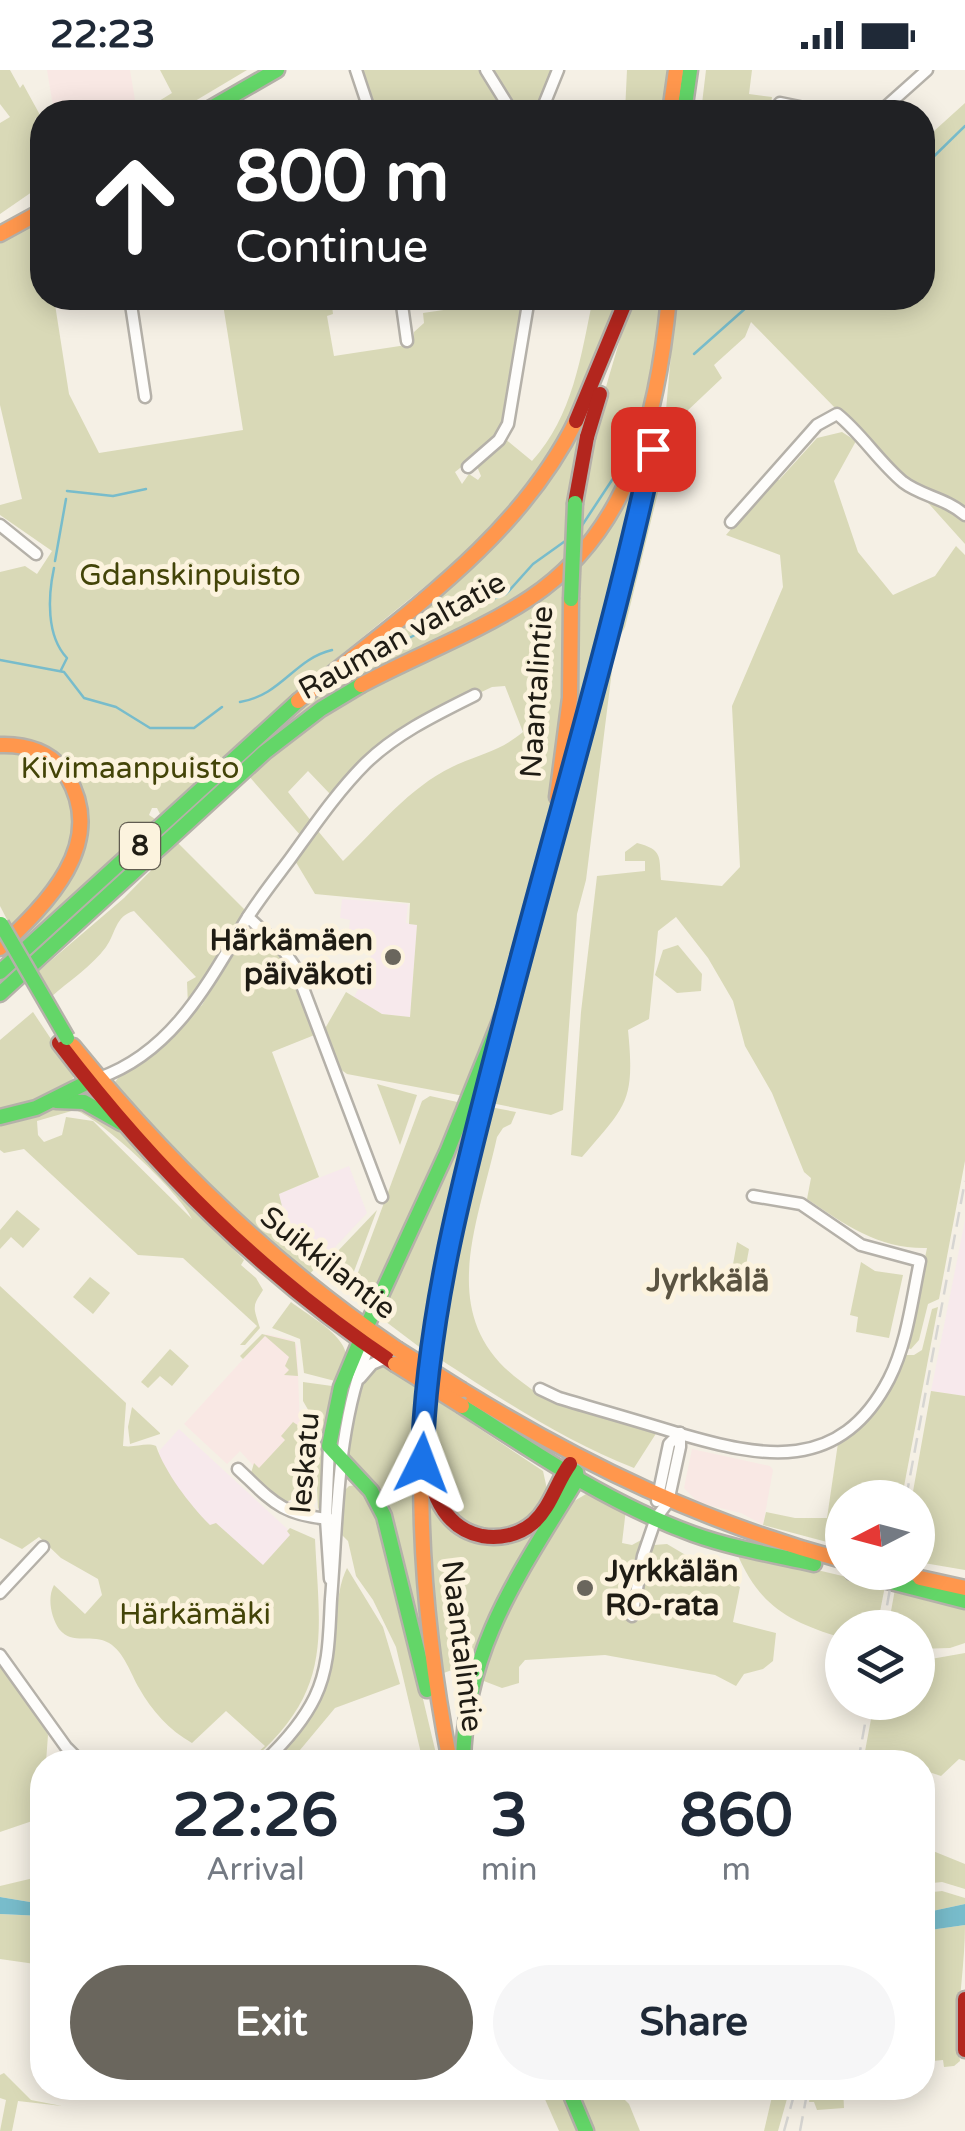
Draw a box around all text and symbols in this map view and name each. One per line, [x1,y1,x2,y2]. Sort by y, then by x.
text: 22:23 [50,12,155,58]
text: 800 m [235,136,449,220]
icon: ahead [70,140,200,270]
text: Continue [235,221,428,275]
pin [611,407,696,492]
icon: arrive [626,422,681,477]
park label: Gdanskinpuisto [79,557,301,594]
street label: Rauman valtatie [292,564,512,708]
street label: Naantalintie [513,605,561,779]
park label: Kivimaanpuisto [21,750,239,787]
road number: 8 [120,823,160,869]
place label: Härkämäen päiväkoti [209,922,373,993]
marker: Härkämäen päiväkoti [382,946,404,968]
street label: Suikkilantie [253,1198,403,1328]
district label: Jyrkkälä [646,1262,769,1300]
street label: Ieskatu [282,1411,328,1515]
position arrow [370,1411,474,1515]
north arrow [825,1480,935,1590]
map controls [825,1480,935,1720]
place label: Jyrkkälän RO-rata [604,1553,738,1624]
street label: Naantalintie [433,1558,491,1734]
marker: Jyrkkälän RO-rata [574,1577,596,1599]
park label: Härkämäki [119,1596,271,1633]
button: layers [825,1610,935,1720]
text: 22:26 [172,1780,339,1852]
text: 3 [490,1780,528,1852]
text: 860 [680,1780,793,1852]
text: Arrival [206,1851,305,1889]
text: min [481,1851,538,1889]
text: m [722,1851,751,1889]
button: Exit [70,1965,473,2080]
button: Share [493,1965,895,2080]

